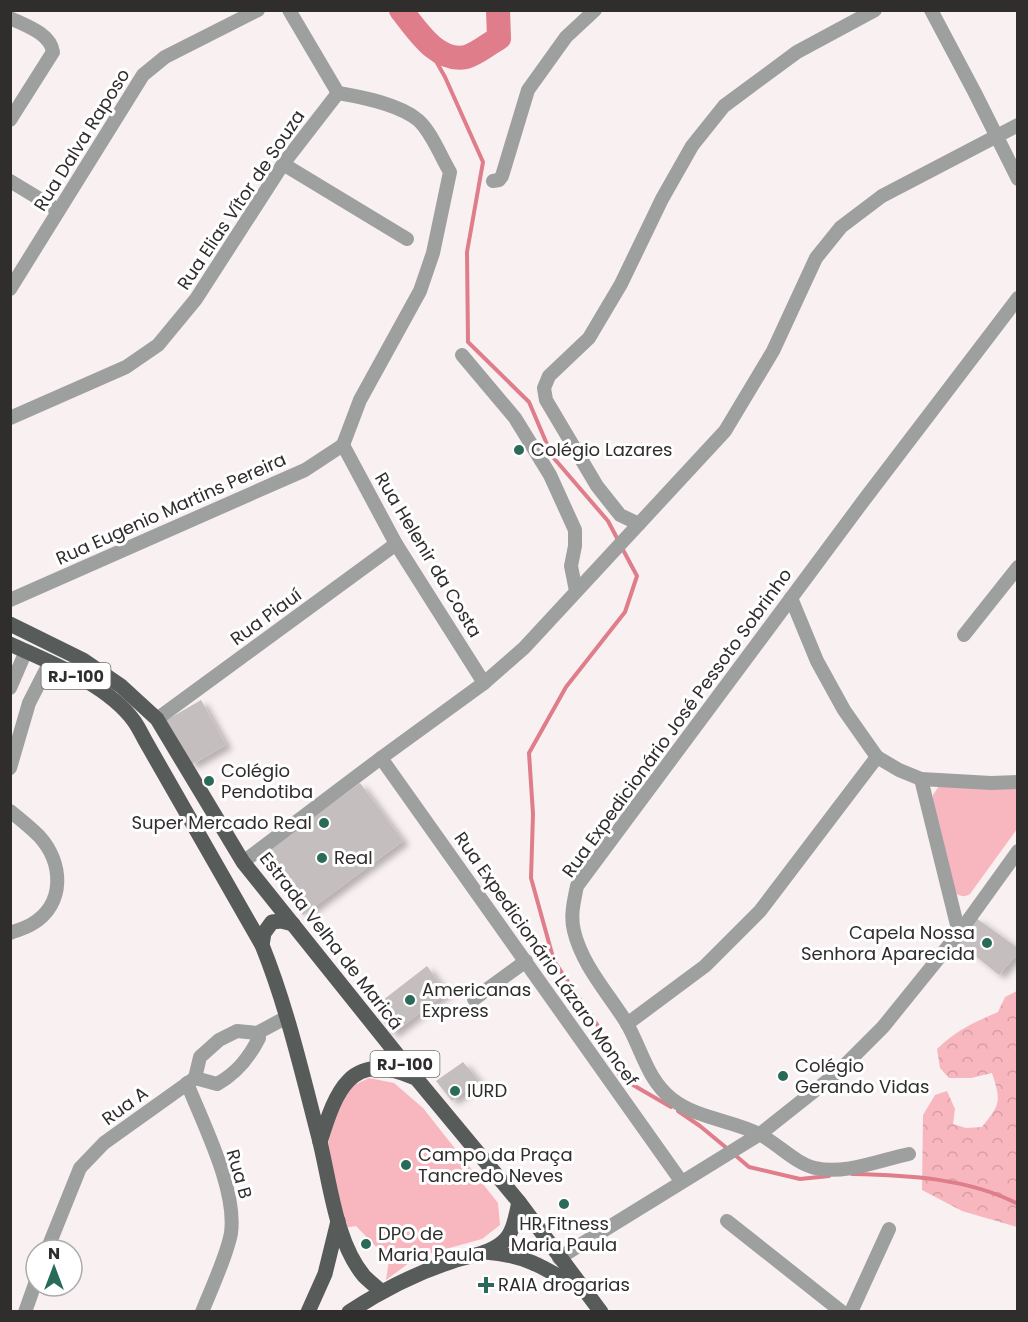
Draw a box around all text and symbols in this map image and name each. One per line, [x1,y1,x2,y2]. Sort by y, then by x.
street label: Rua Dalva Raposo [28,64,136,216]
street label: Rua Elias Vítor de Souza [171,105,310,295]
place label: Colégio Lazares [531,437,673,462]
marker: Colégio Lazares [512,443,526,457]
street label: Rua Eugenio Martins Pereira [52,446,290,571]
street label: Rua Helenir da Costa [369,467,488,642]
street label: Rua Expedicionário José Pessoto Sobrinho [556,563,797,882]
street label: Rua Piauí [225,582,306,651]
road number: RJ-100 [42,663,110,689]
place label: Colégio Pendotiba [221,758,313,804]
marker: Colégio Pendotiba [202,774,216,788]
place label: Super Mercado Real [131,810,312,835]
marker: Super Mercado Real [317,816,331,830]
street label: Rua Expedicionário Lázaro Moncef [449,827,644,1091]
place label: Real [334,845,373,870]
street label: Estrada Velha de Maricá [254,847,409,1035]
marker: Real [315,851,329,865]
place label: Capela Nossa Senhora Aparecida [801,920,975,966]
marker: Capela Nossa Senhora Aparecida [980,936,994,950]
place label: Americanas Express [422,977,531,1023]
marker: Americanas Express [403,993,417,1007]
road number: RJ-100 [370,1051,440,1077]
place label: Colégio Gerando Vidas [795,1053,929,1099]
marker: Colégio Gerando Vidas [776,1069,790,1083]
place label: IURD [467,1078,507,1103]
street label: Rua A [96,1080,153,1131]
marker: IURD [448,1084,462,1098]
place label: Campo da Praça Tancredo Neves [418,1142,573,1188]
street label: Rua B [221,1146,258,1202]
marker: Campo da Praça Tancredo Neves [399,1158,413,1172]
marker: HR Fitness Maria Paula [557,1197,571,1211]
place label: HR Fitness Maria Paula [511,1211,617,1257]
place label: DPO de Maria Paula [378,1221,485,1267]
marker: DPO de Maria Paula [359,1237,373,1251]
north arrow [24,1238,84,1298]
text: N [48,1242,60,1265]
place label: RAIA drogarias [498,1272,630,1297]
marker: RAIA drogarias [479,1278,493,1292]

